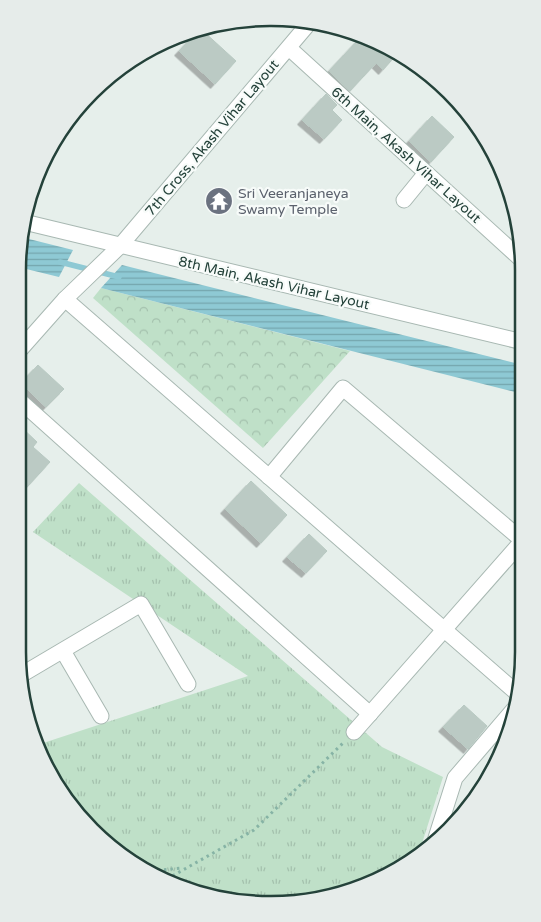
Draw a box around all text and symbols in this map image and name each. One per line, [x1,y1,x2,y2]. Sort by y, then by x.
street label: 7th Cross, Akash Vihar Layout [142,56,283,220]
street label: 6th Main, Akash Vihar Layout [328,83,485,227]
place label: Sri Veeranjaneya Swamy Temple [238,185,349,218]
temple icon: Sri Veeranjaneya Swamy Temple [204,186,234,216]
street label: 8th Main, Akash Vihar Layout [177,253,372,313]

